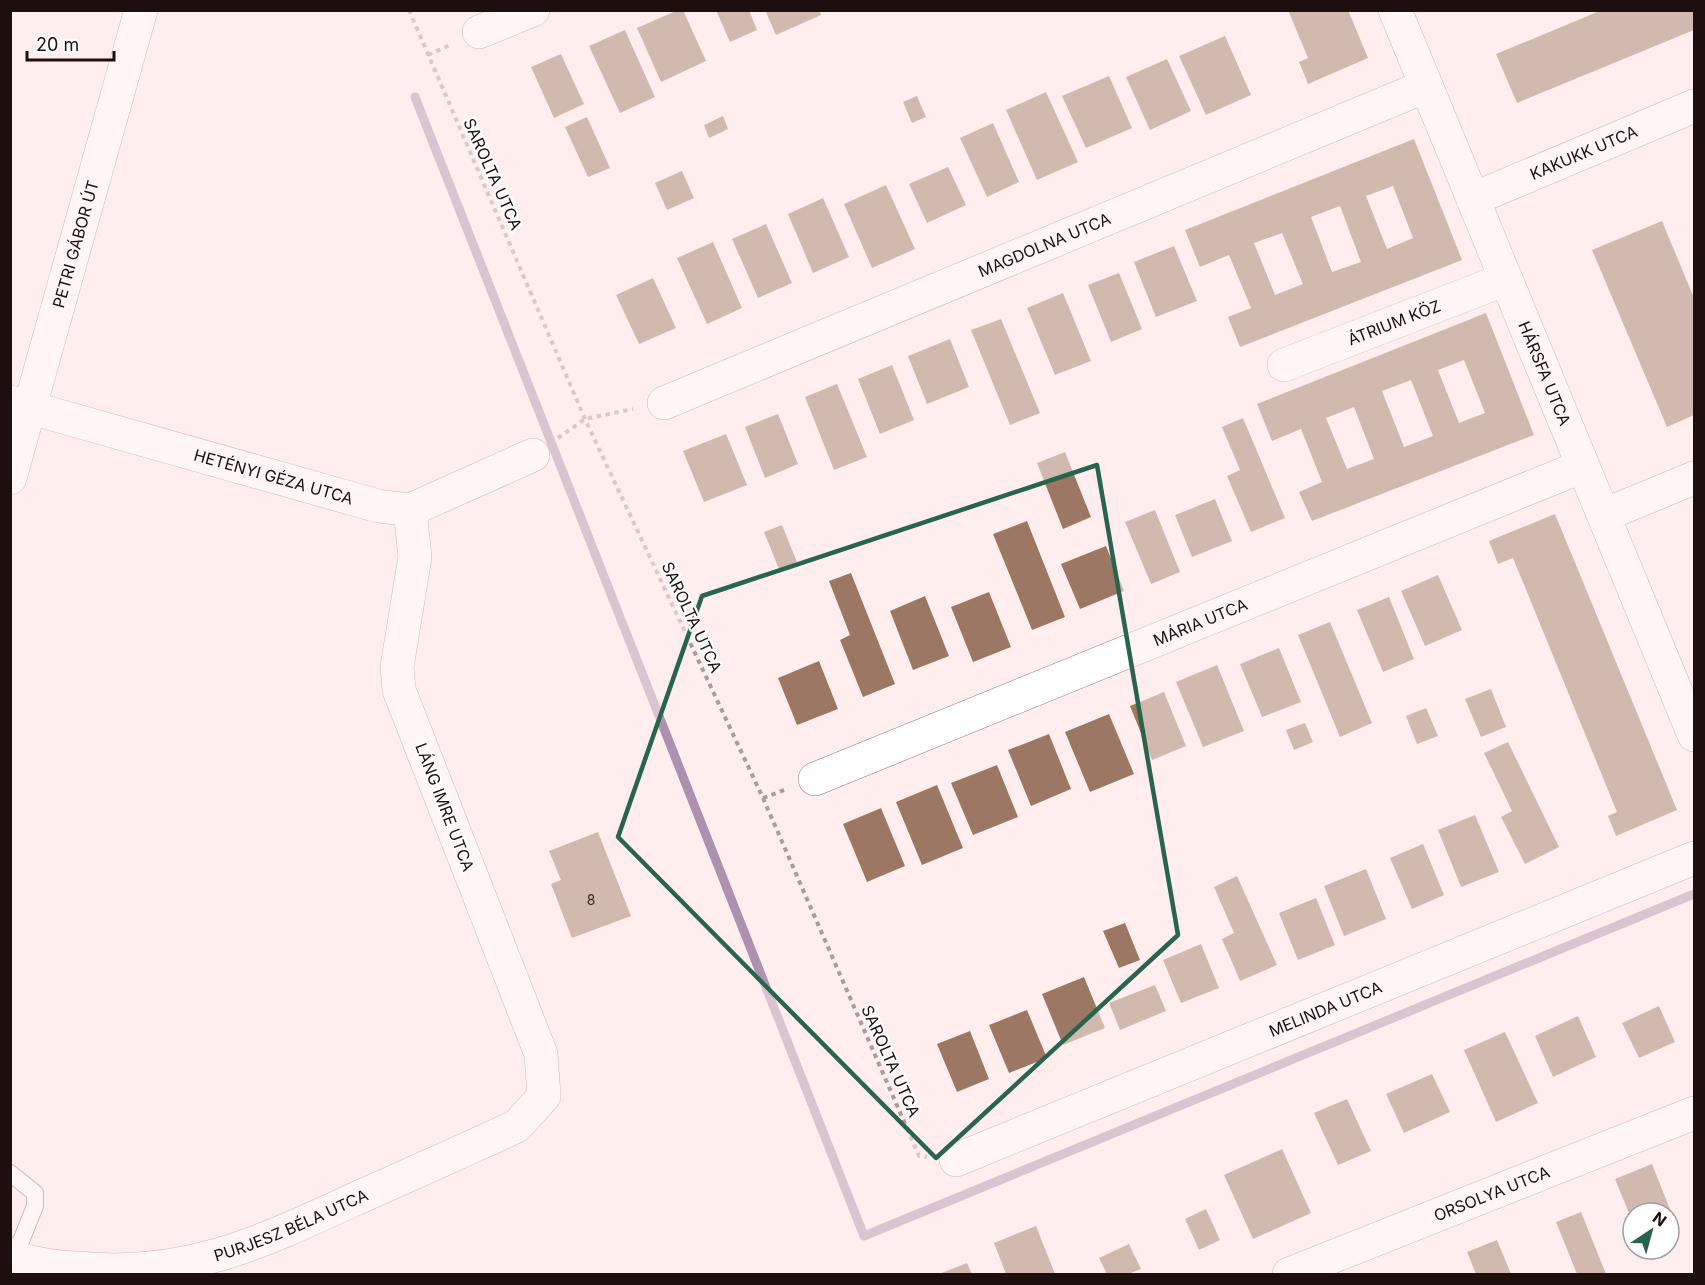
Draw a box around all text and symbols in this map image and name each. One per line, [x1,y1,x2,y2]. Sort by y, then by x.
scale bar [27,24,114,62]
text: 20 m [36,34,79,55]
street label: SAROLTA UTCA [459,115,527,233]
street label: KAKUKK UTCA [1527,121,1640,184]
street label: PETRI GÁBOR ÚT [48,178,103,310]
street label: MAGDOLNA UTCA [975,208,1114,281]
street label: ÁTRIUM KÖZ [1345,295,1443,349]
street label: HÁRSFA UTCA [1514,318,1575,429]
street label: HETÉNYI GÉZA UTCA [192,445,356,509]
street label: SAROLTA UTCA [658,558,726,676]
street label: MÁRIA UTCA [1150,594,1250,650]
street label: LÁNG IMRE UTCA [411,740,479,874]
house number: 8 [587,891,595,908]
street label: MELINDA UTCA [1266,977,1385,1041]
street label: SAROLTA UTCA [857,1002,925,1120]
street label: ORSOLYA UTCA [1431,1161,1552,1225]
street label: PURJESZ BÉLA UTCA [211,1185,371,1266]
north arrow [1621,1201,1681,1261]
text: N [1649,1207,1671,1231]

